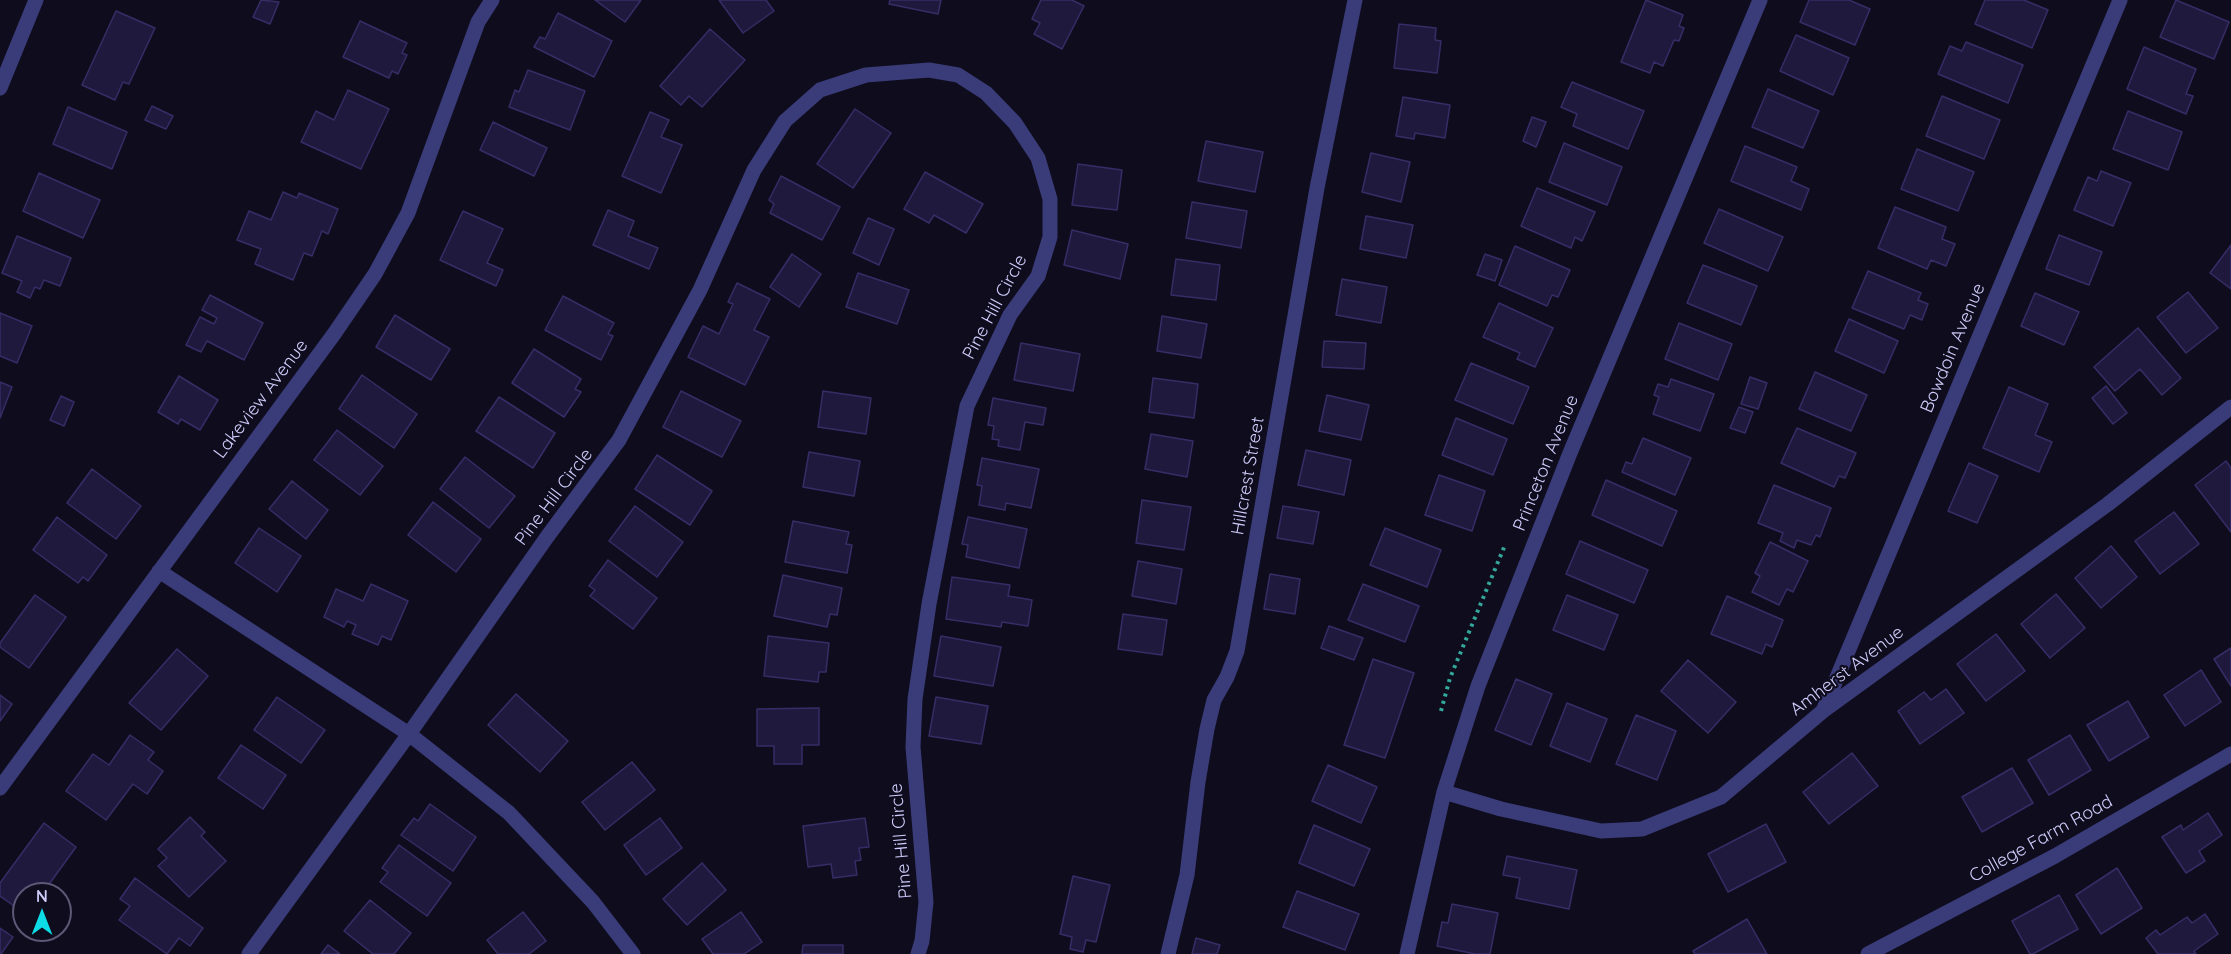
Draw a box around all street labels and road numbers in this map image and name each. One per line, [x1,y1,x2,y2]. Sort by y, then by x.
street label: Pine Hill Circle [958,251,1032,363]
street label: Bowdoin Avenue [1916,280,1990,416]
street label: Lakeview Avenue [209,335,313,463]
street label: Princeton Avenue [1509,392,1583,534]
street label: Hillcrest Street [1227,415,1269,537]
street label: Pine Hill Circle [511,444,597,550]
street label: Amherst Avenue [1786,621,1908,721]
street label: Pine Hill Circle [885,782,917,900]
street label: College Farm Road [1966,791,2116,887]

